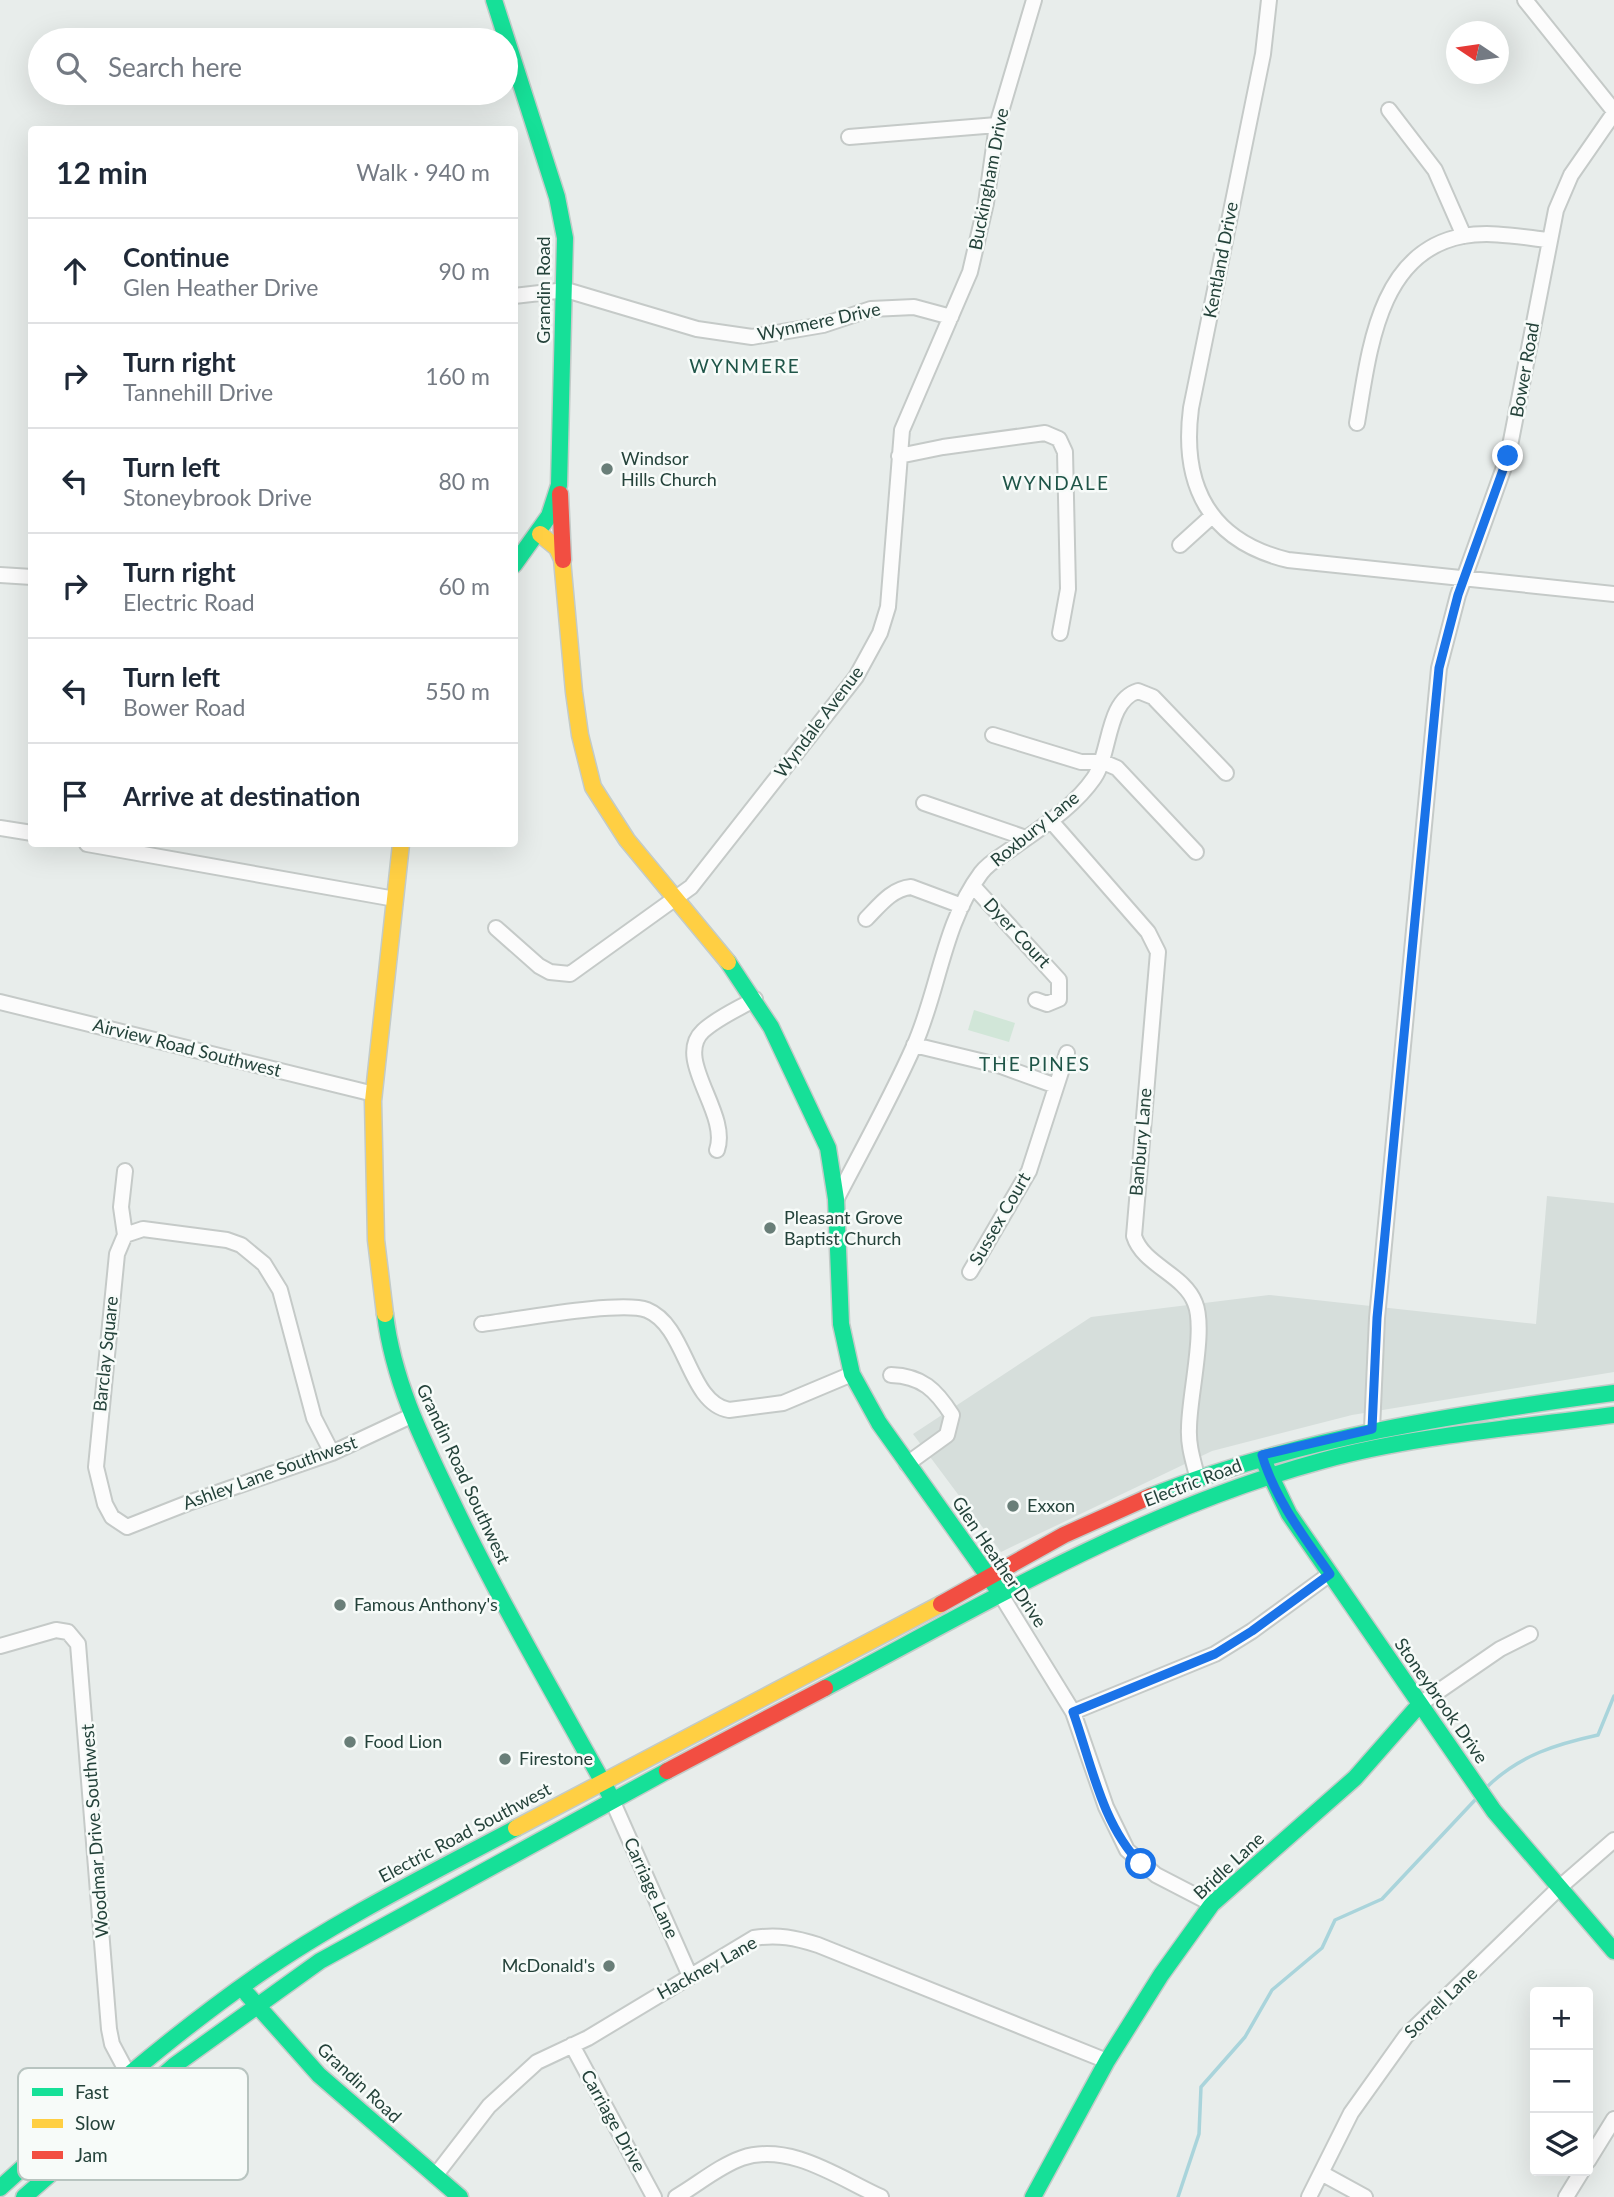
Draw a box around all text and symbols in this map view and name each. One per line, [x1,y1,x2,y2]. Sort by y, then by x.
north arrow [1446,21,1509,84]
search box [28,28,518,105]
icon: search [52,48,90,86]
text: Search here [108,51,242,83]
street label: Buckingham Drive [963,106,1013,252]
text: 12 min [56,154,148,190]
text: Walk · 940 m [356,158,490,186]
street label: Kentland Drive [1198,200,1242,320]
street label: Grandin Road [532,236,554,344]
text: Continue [123,241,229,273]
icon: ahead [56,252,94,290]
text: 90 m [439,257,490,285]
text: Glen Heather Drive [123,273,318,301]
street label: Wynmere Drive [755,297,882,345]
street label: Bower Road [1505,321,1543,419]
text: Turn right [123,346,236,378]
district label: WYNMERE [689,354,801,377]
icon: right [56,357,94,395]
text: 160 m [425,362,490,390]
text: Tannehill Drive [123,378,273,406]
route end [1492,440,1523,471]
place label: Windsor Hills Church [621,447,717,490]
text: Turn left [123,451,220,483]
marker: Windsor Hills Church [599,461,615,477]
icon: left [56,462,94,500]
text: 80 m [439,467,490,495]
district label: WYNDALE [1002,471,1110,494]
text: Stoneybrook Drive [123,483,312,511]
text: Turn right [123,556,236,588]
icon: right [56,567,94,605]
text: 60 m [439,572,490,600]
text: Electric Road [123,588,255,616]
text: Turn left [123,661,220,693]
street label: Wyndale Avenue [769,661,867,782]
icon: left [56,672,94,710]
text: 550 m [425,677,490,705]
text: Bower Road [123,693,245,721]
icon: arrive [56,777,94,815]
text: Arrive at destination [123,780,360,812]
street label: Roxbury Lane [986,786,1083,871]
street label: Dyer Court [980,893,1056,972]
street label: Airview Road Southwest [91,1013,284,1081]
district label: THE PINES [979,1052,1091,1075]
street label: Banbury Lane [1124,1087,1156,1197]
street label: Sussex Court [964,1168,1035,1269]
place label: Pleasant Grove Baptist Church [784,1206,903,1249]
marker: Pleasant Grove Baptist Church [762,1220,778,1236]
street label: Barclay Square [88,1295,122,1413]
street label: Grandin Road Southwest [412,1380,516,1568]
street label: Ashley Lane Southwest [180,1430,360,1514]
street label: Electric Road [1141,1453,1245,1511]
street label: Glen Heather Drive [948,1492,1052,1631]
place label: Exxon [1027,1494,1075,1516]
marker: Exxon [1005,1498,1021,1514]
place label: Famous Anthony's [354,1593,498,1615]
marker: Famous Anthony's [332,1597,348,1613]
street label: Stoneybrook Drive [1390,1634,1493,1767]
street label: Woodmar Drive Southwest [76,1723,112,1939]
place label: Food Lion [364,1730,442,1752]
marker: Food Lion [342,1734,358,1750]
place label: Firestone [519,1747,593,1769]
marker: Firestone [497,1751,513,1767]
street label: Electric Road Southwest [375,1777,555,1887]
street label: Bridle Lane [1188,1827,1268,1903]
street label: Carriage Lane [620,1834,684,1942]
route start [1125,1848,1156,1879]
street label: Hackney Lane [653,1931,760,2004]
place label: McDonald's [502,1954,595,1976]
marker: McDonald's [601,1958,617,1974]
street label: Sorrell Lane [1399,1962,1481,2042]
map controls [1530,1987,1593,2176]
button: + [1530,1987,1593,2050]
street label: Grandin Road [313,2038,406,2127]
button: − [1530,2050,1593,2113]
street label: Carriage Drive [577,2066,651,2176]
legend [18,2068,248,2180]
text: Fast [75,2080,109,2103]
text: Slow [75,2111,115,2134]
button: layers [1530,2113,1593,2176]
text: Jam [75,2143,108,2166]

